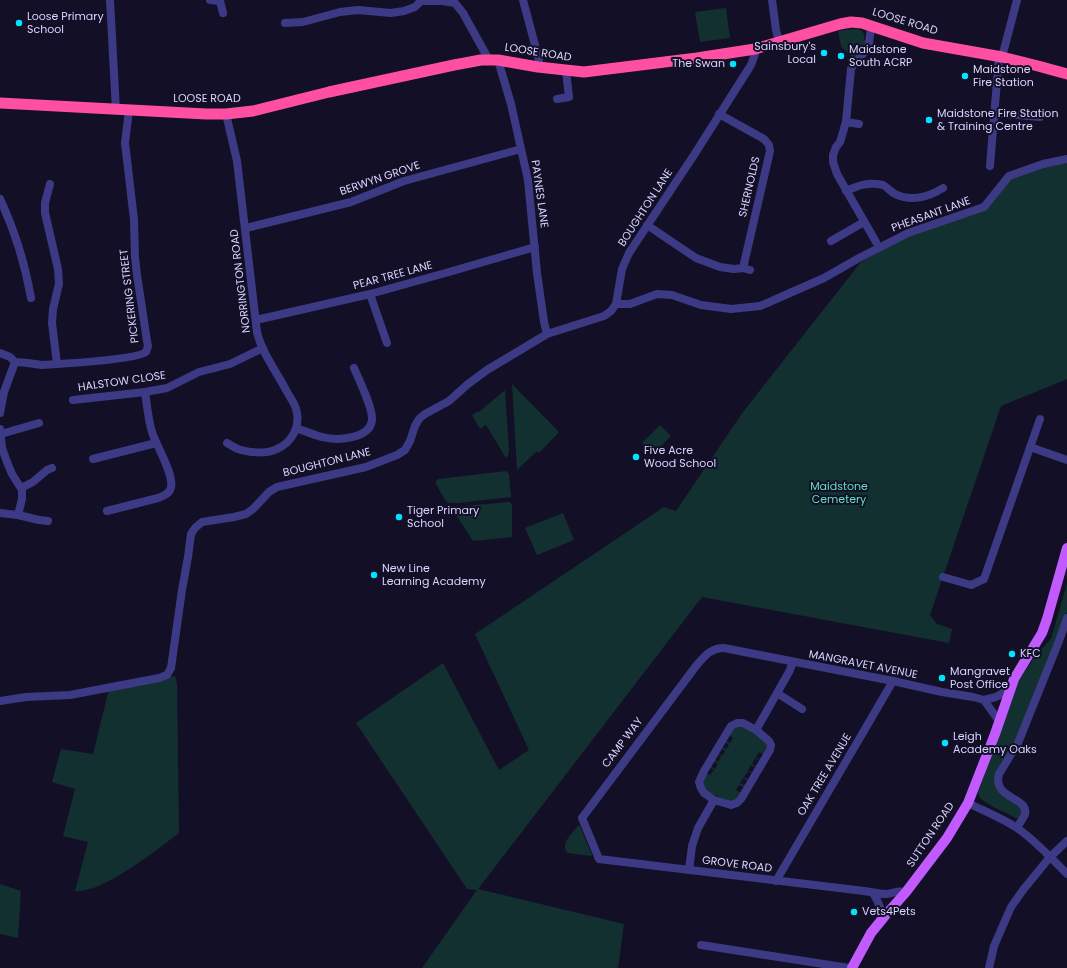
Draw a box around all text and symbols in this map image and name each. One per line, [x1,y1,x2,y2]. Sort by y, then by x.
street label: LOOSE ROAD [871,6,939,38]
place label: Loose Primary School [27,10,104,36]
marker: Loose Primary School [14,18,24,28]
place label: Sainsbury's Local [754,40,816,66]
street label: LOOSE ROAD [504,41,572,65]
place label: Maidstone South ACRP [849,43,912,69]
marker: Sainsbury's Local [819,48,829,58]
marker: Maidstone South ACRP [836,51,846,61]
place label: The Swan [672,57,725,71]
marker: The Swan [728,59,738,69]
place label: Maidstone Fire Station [973,63,1034,89]
marker: Maidstone Fire Station [960,71,970,81]
street label: LOOSE ROAD [173,92,241,106]
place label: Maidstone Fire Station & Training Centre [937,107,1058,133]
marker: Maidstone Fire Station & Training Centre [924,115,934,125]
street label: SHERNOLDS [737,155,763,219]
street label: BERWYN GROVE [338,159,422,199]
street label: PAYNES LANE [528,159,550,229]
street label: BOUGHTON LANE [616,167,676,249]
street label: PHEASANT LANE [890,195,972,235]
street label: NORRINGTON ROAD [228,228,254,334]
street label: PICKERING STREET [118,248,142,344]
street label: PEAR TREE LANE [352,259,434,293]
street label: HALSTOW CLOSE [77,369,167,395]
place label: Five Acre Wood School [644,444,716,470]
street label: BOUGHTON LANE [282,446,372,480]
marker: Five Acre Wood School [631,452,641,462]
park label: Maidstone Cemetery [810,480,868,506]
place label: Tiger Primary School [407,504,479,530]
marker: Tiger Primary School [394,512,404,522]
place label: New Line Learning Academy [382,562,486,588]
marker: New Line Learning Academy [369,570,379,580]
place label: KFC [1020,647,1041,661]
street label: MANGRAVET AVENUE [807,648,919,682]
marker: KFC [1007,649,1017,659]
place label: Mangravet Post Office [950,665,1010,691]
marker: Mangravet Post Office [937,673,947,683]
street label: CAMP WAY [600,715,646,771]
place label: Leigh Academy Oaks [953,730,1037,756]
street label: OAK TREE AVENUE [795,731,855,819]
marker: Leigh Academy Oaks [940,738,950,748]
street label: SUTTON ROAD [904,800,958,870]
street label: GROVE ROAD [701,854,773,876]
place label: Vets4Pets [862,905,916,919]
marker: Vets4Pets [849,907,859,917]

